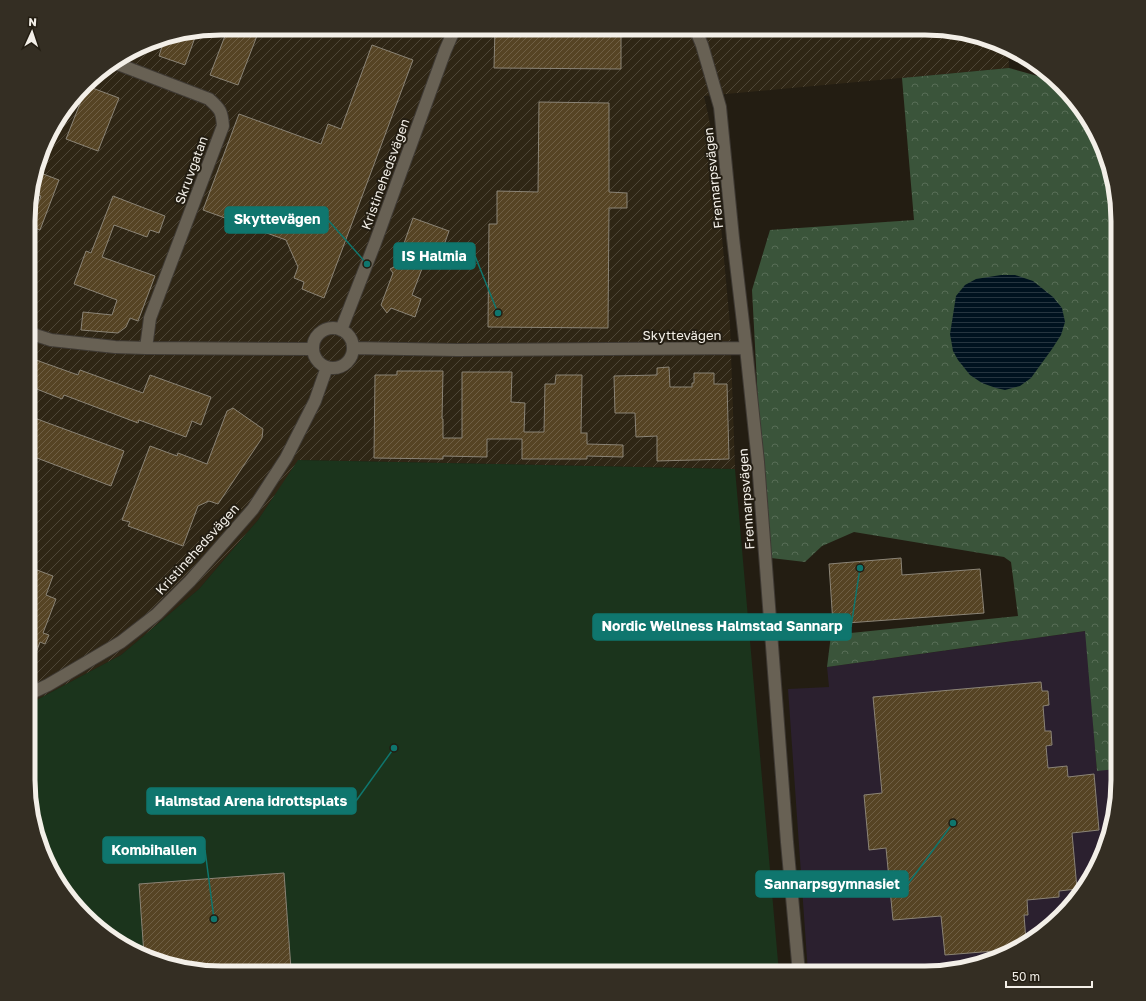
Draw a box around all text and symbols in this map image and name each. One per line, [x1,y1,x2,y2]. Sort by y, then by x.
north arrow [12,12,52,52]
text: N [28,15,37,28]
street label: Kristinehedsvägen [357,116,413,232]
street label: Frennarpsvägen [700,127,726,229]
street label: Skruvgatan [171,134,211,206]
callout: Skyttevägen [225,207,328,233]
text: Skyttevägen [234,210,320,227]
callout: IS Halmia [394,243,475,269]
text: IS Halmia [401,247,467,264]
street label: Skyttevägen [643,327,721,343]
street label: Frennarpsvägen [734,448,758,550]
street label: Kristinehedsvägen [152,500,242,598]
callout: Nordic Wellness Halmstad Sannarp [593,614,851,640]
text: Nordic Wellness Halmstad Sannarp [601,617,843,634]
callout: Halmstad Arena idrottsplats [147,788,356,814]
text: Halmstad Arena idrottsplats [155,792,347,809]
callout: Kombihallen [103,837,205,863]
text: Kombihallen [111,841,197,858]
callout: Sannarpsgymnasiet [756,871,908,897]
text: Sannarpsgymnasiet [764,875,900,892]
scale bar [1006,963,1092,989]
text: 50 m [1012,969,1040,984]

